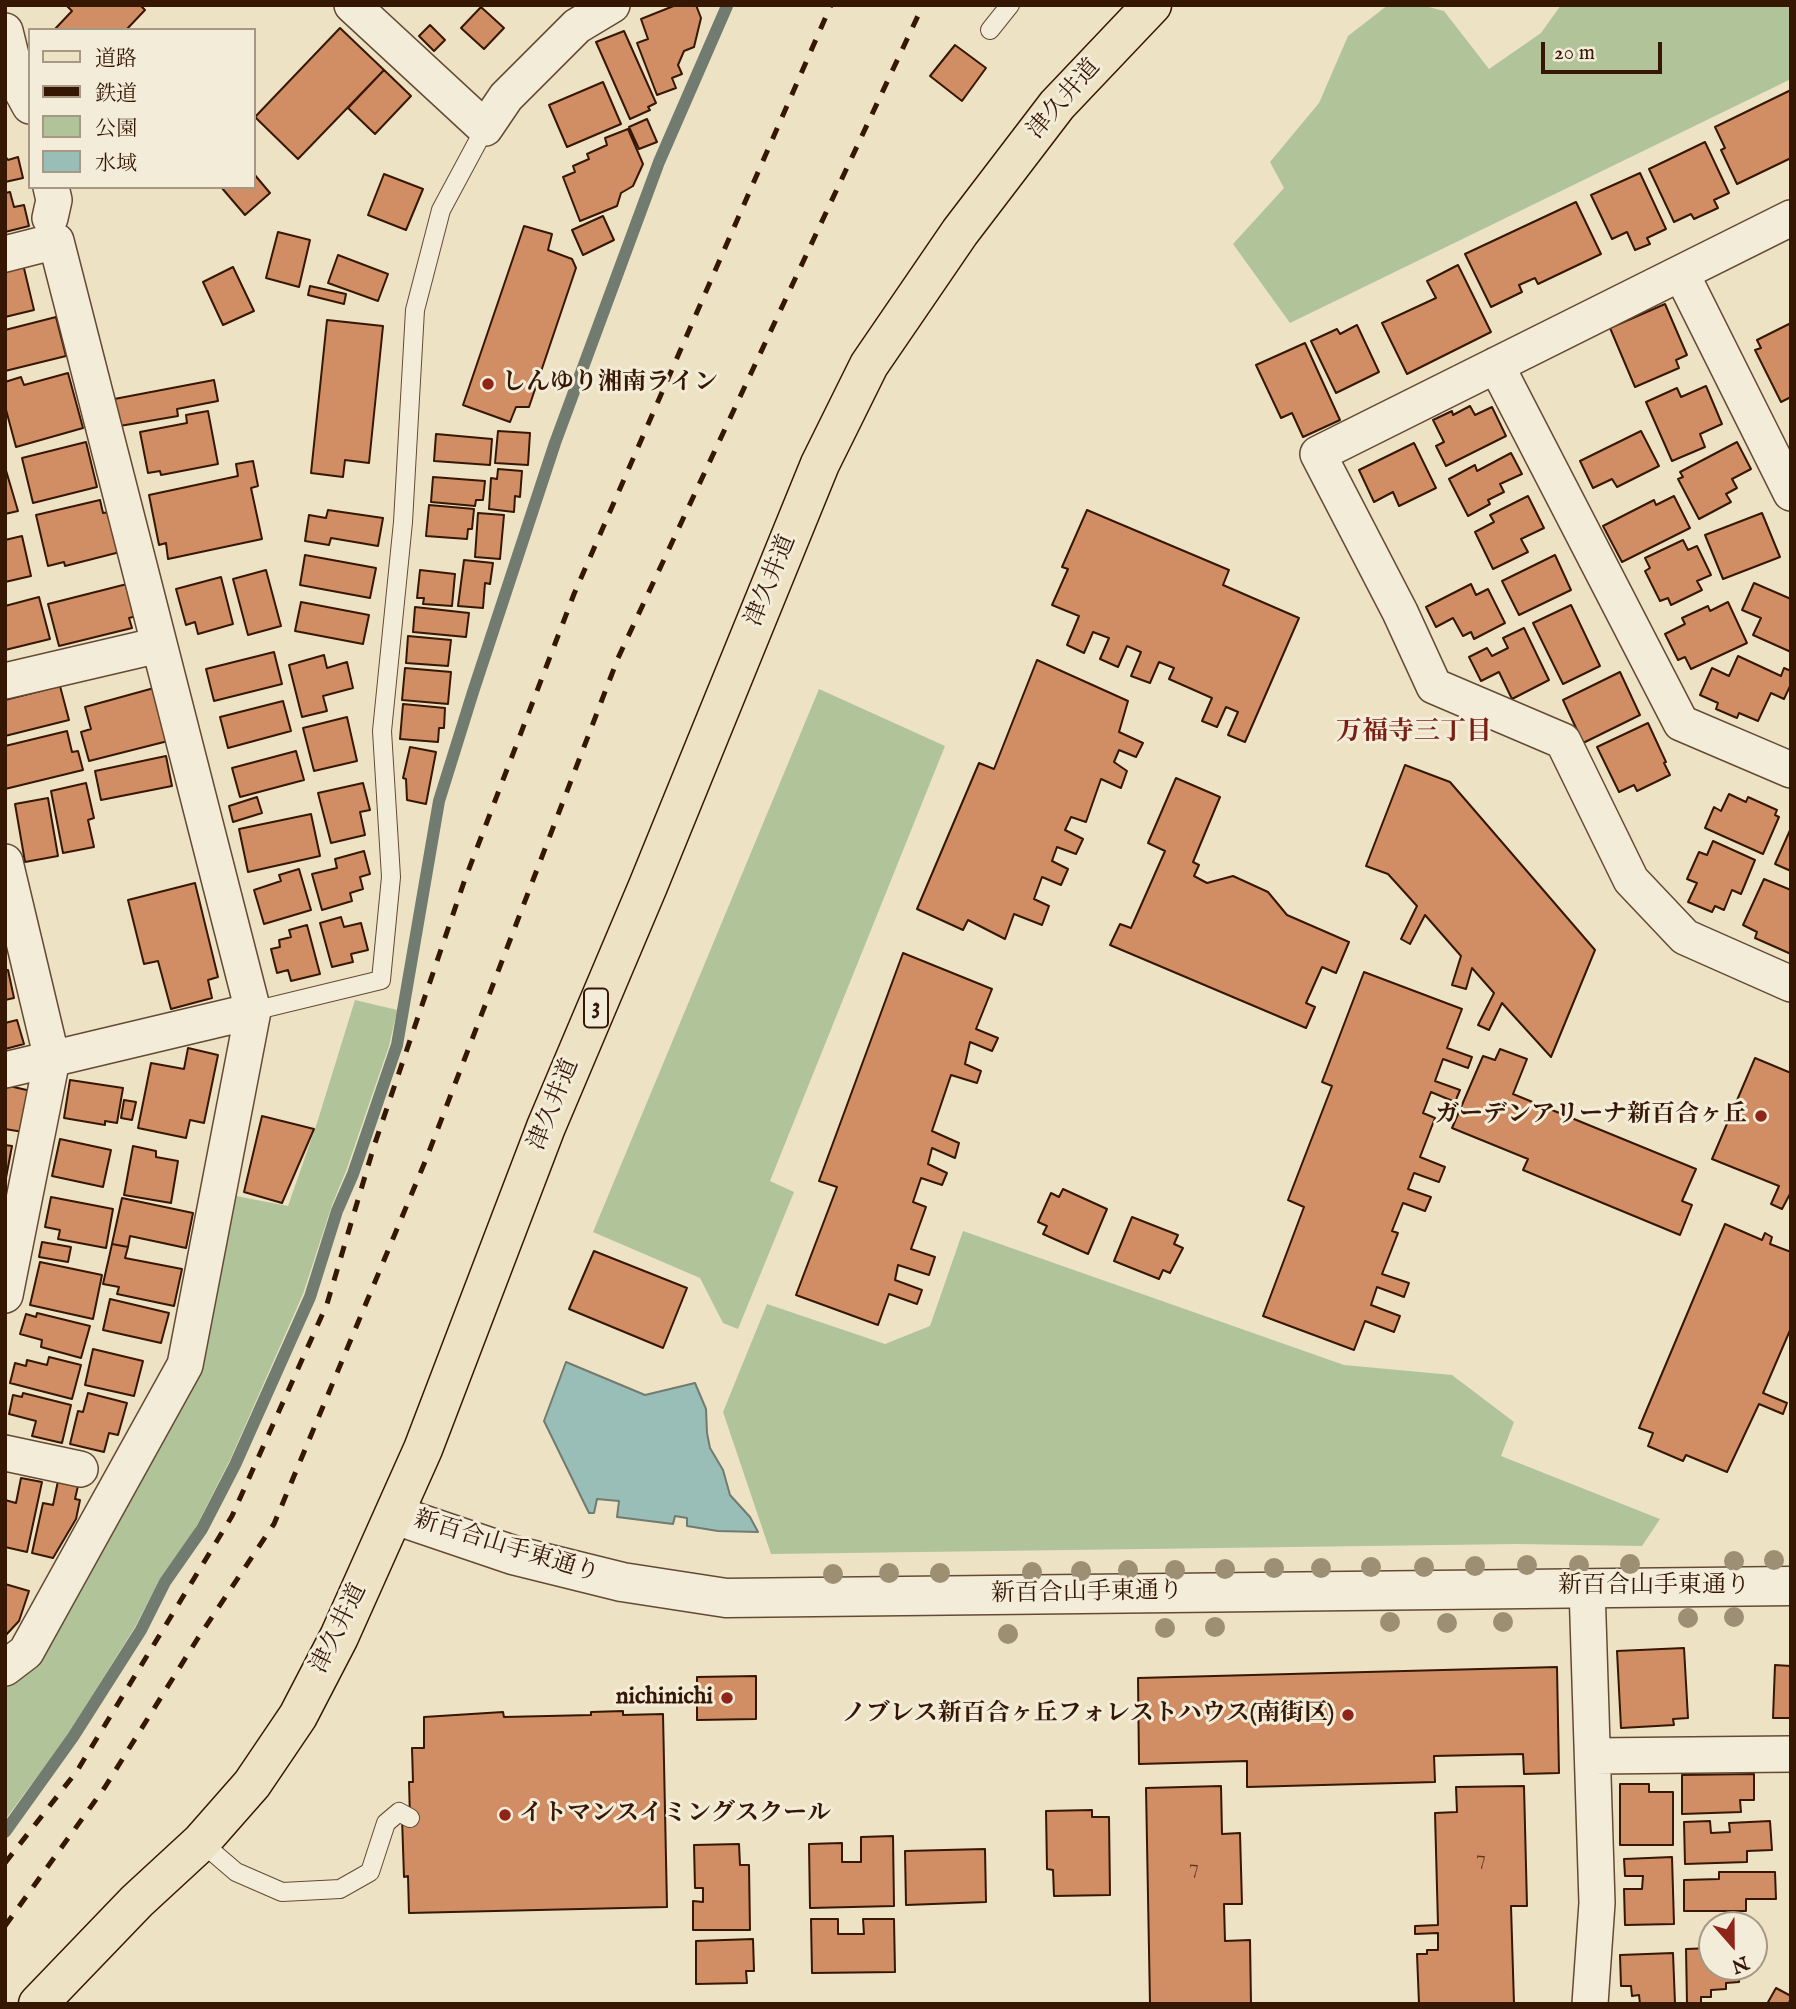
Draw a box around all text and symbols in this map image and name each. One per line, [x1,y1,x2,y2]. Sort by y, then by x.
legend [28,28,256,189]
scale bar [1544,28,1665,72]
text: 20 m [1554,40,1595,67]
text: 道路 [95,46,137,73]
street label: 津久井道 [1023,54,1107,146]
text: 鉄道 [95,81,137,108]
text: 公園 [95,116,137,143]
text: 水域 [95,151,137,178]
place label: しんゆり湘南ライン [502,370,718,398]
marker: しんゆり湘南ライン [480,376,496,392]
street label: 津久井道 [741,531,803,631]
district label: 万福寺三丁目 [1336,718,1492,750]
road number: 3 [584,988,608,1028]
street label: 津久井道 [524,1055,586,1155]
place label: ガーデンアリーナ新百合ヶ丘 [1435,1102,1747,1130]
marker: ガーデンアリーナ新百合ヶ丘 [1753,1108,1769,1124]
street label: 新百合山手東通り [410,1506,602,1590]
street label: 新百合山手東通り [1558,1573,1750,1601]
street label: 新百合山手東通り [991,1578,1183,1610]
street label: 津久井道 [306,1580,374,1678]
place label: nichinichi [616,1684,713,1712]
marker: nichinichi [719,1690,735,1706]
place label: ノブレス新百合ヶ丘フォレストハウス(南街区) [842,1701,1334,1729]
marker: ノブレス新百合ヶ丘フォレストハウス(南街区) [1340,1707,1356,1723]
place label: イトマンスイミングスクール [519,1801,831,1829]
marker: イトマンスイミングスクール [497,1807,513,1823]
house number: 7 [1476,1847,1486,1873]
house number: 7 [1189,1856,1199,1882]
north arrow [1698,1911,1768,1981]
text: N [1728,1950,1752,1978]

